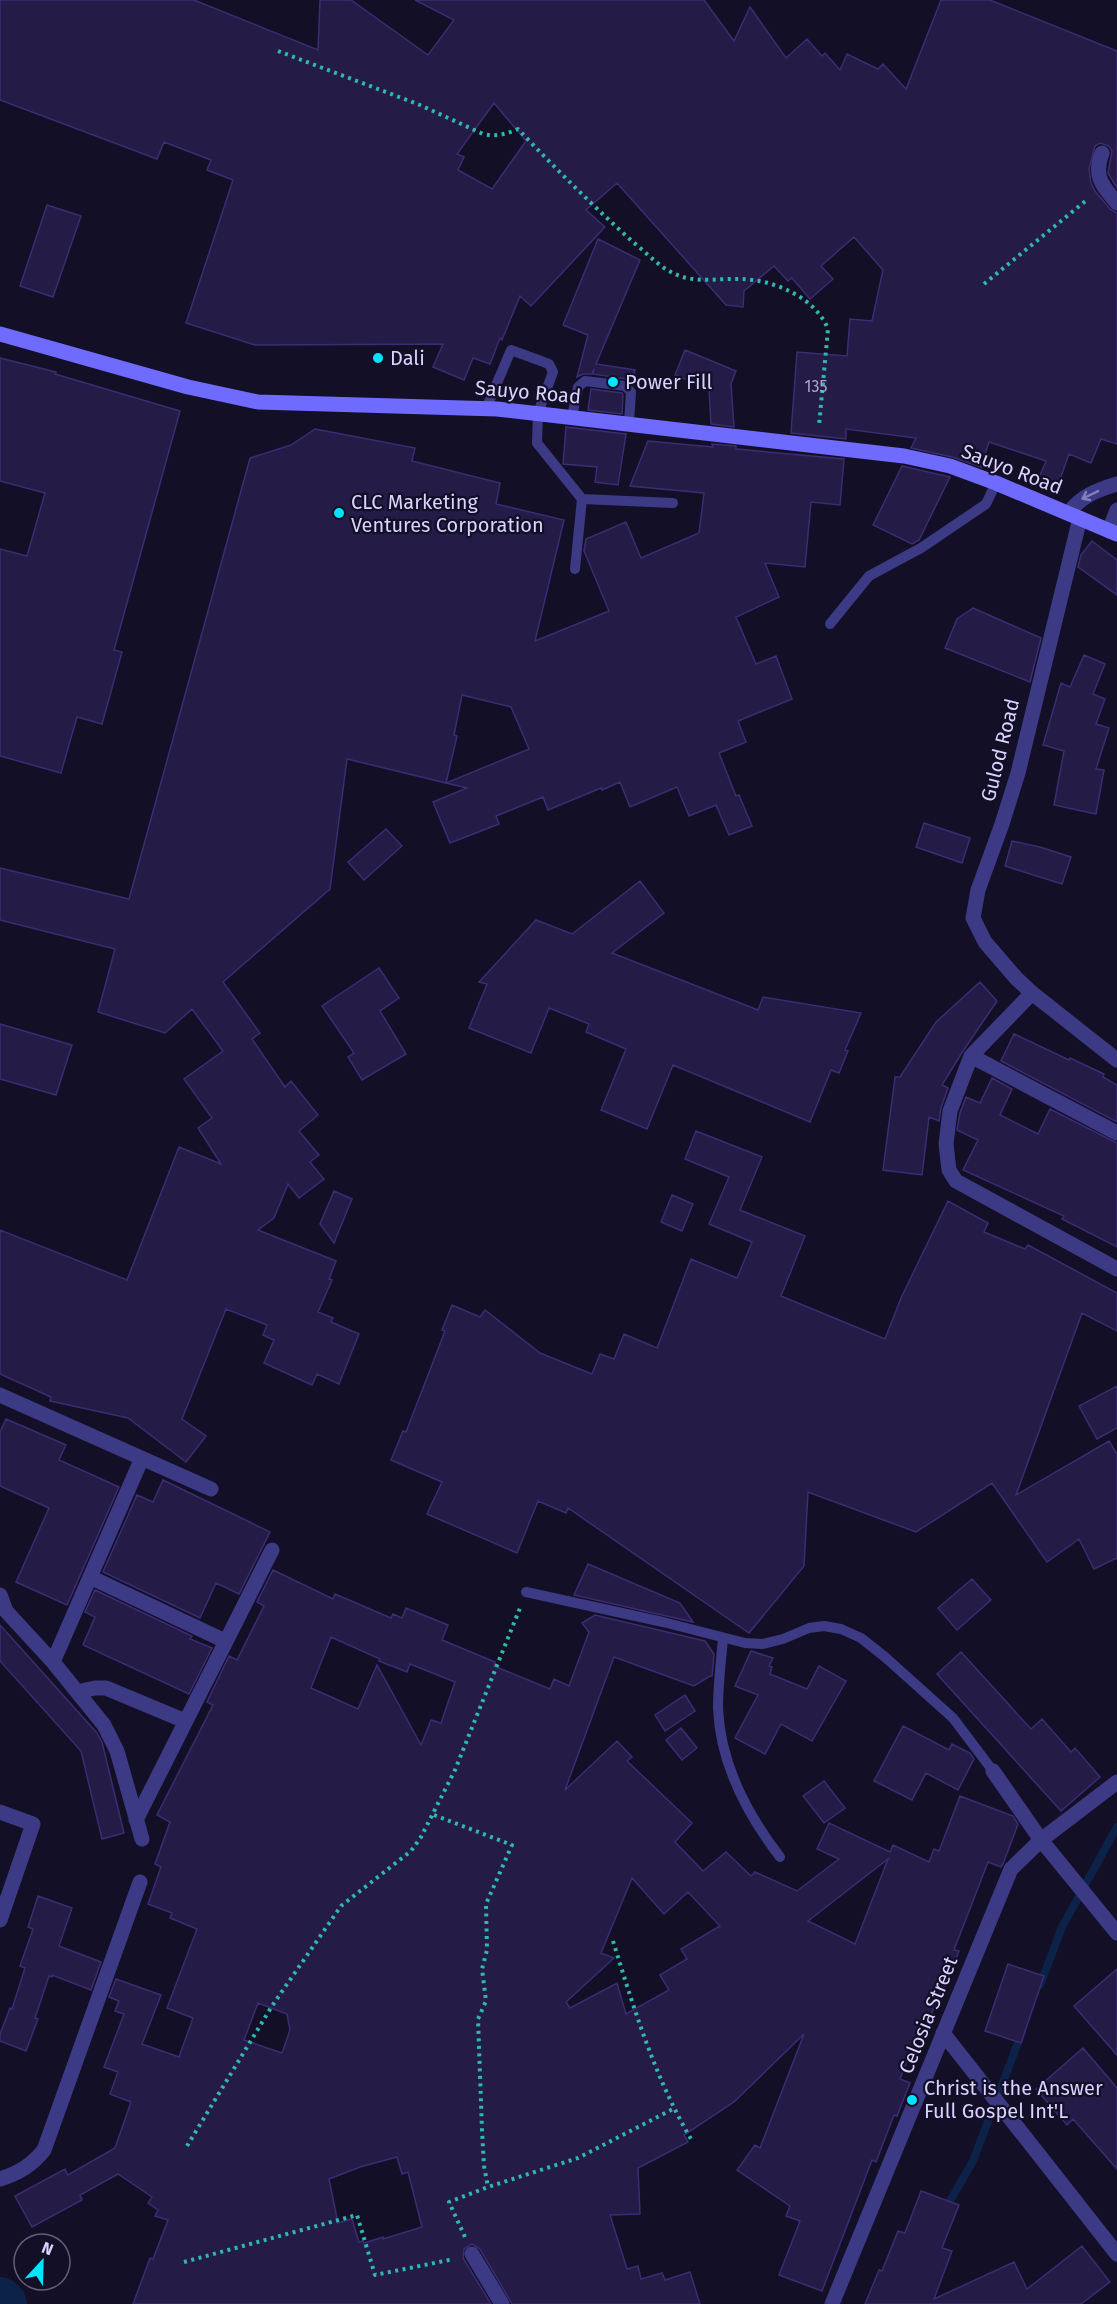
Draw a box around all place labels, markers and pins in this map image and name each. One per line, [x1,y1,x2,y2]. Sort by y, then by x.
place label: Dali [390,346,425,370]
marker: Dali [371,351,385,365]
place label: Power Fill [625,370,713,394]
marker: Power Fill [606,375,620,389]
place label: CLC Marketing Ventures Corporation [351,490,544,537]
marker: CLC Marketing Ventures Corporation [332,506,346,520]
place label: Christ is the Answer Full Gospel Int'L [924,2076,1103,2123]
marker: Christ is the Answer Full Gospel Int'L [905,2093,919,2107]

